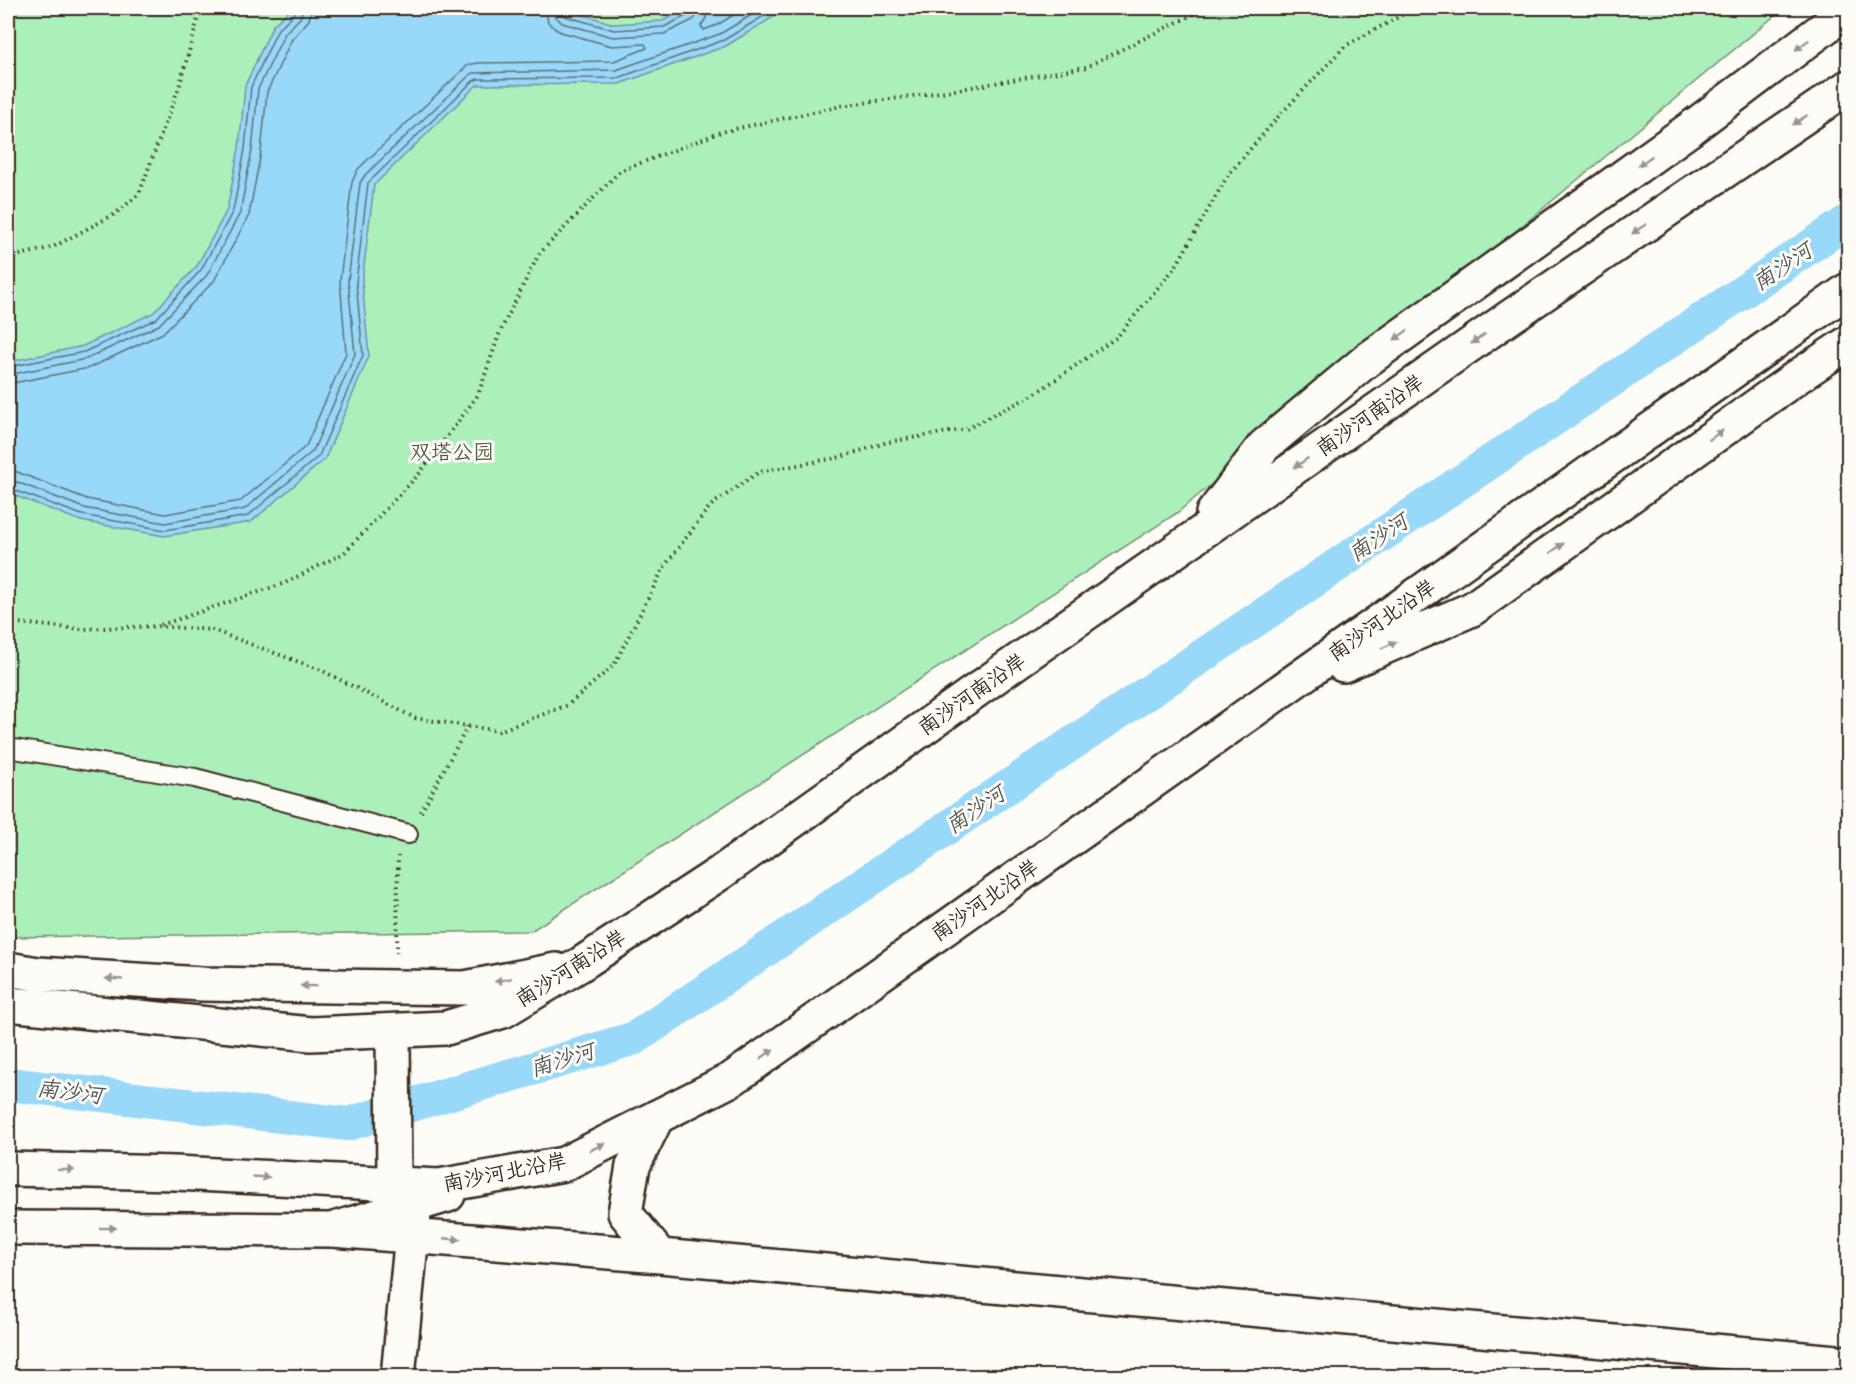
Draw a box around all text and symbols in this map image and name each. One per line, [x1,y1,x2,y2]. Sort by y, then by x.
one-way arrow [1794,38,1809,50]
one-way arrow [1792,114,1808,125]
one-way arrow [1638,155,1654,167]
one-way arrow [1631,223,1647,234]
water label: 南沙河 [1747,234,1820,297]
one-way arrow [1394,329,1410,341]
one-way arrow [1470,333,1486,344]
street label: 南沙河南沿岸 [1310,367,1430,463]
one-way arrow [1707,429,1723,441]
park label: 双塔公园 [410,438,494,466]
one-way arrow [1293,457,1309,468]
water label: 南沙河 [1343,505,1416,568]
one-way arrow [1549,543,1565,554]
street label: 南沙河北沿岸 [1322,572,1442,668]
one-way arrow [1380,640,1398,649]
street label: 南沙河南沿岸 [912,646,1032,742]
water label: 南沙河 [940,777,1013,840]
street label: 南沙河北沿岸 [925,852,1045,948]
street label: 南沙河南沿岸 [510,923,632,1013]
one-way arrow [105,974,124,983]
one-way arrow [494,976,513,985]
one-way arrow [300,981,319,991]
water label: 南沙河 [526,1035,601,1083]
one-way arrow [759,1048,775,1060]
water label: 南沙河 [35,1073,107,1110]
one-way arrow [588,1143,605,1152]
street label: 南沙河北沿岸 [440,1146,570,1198]
one-way arrow [56,1166,75,1175]
one-way arrow [251,1173,270,1182]
one-way arrow [98,1223,117,1233]
one-way arrow [443,1234,462,1244]

